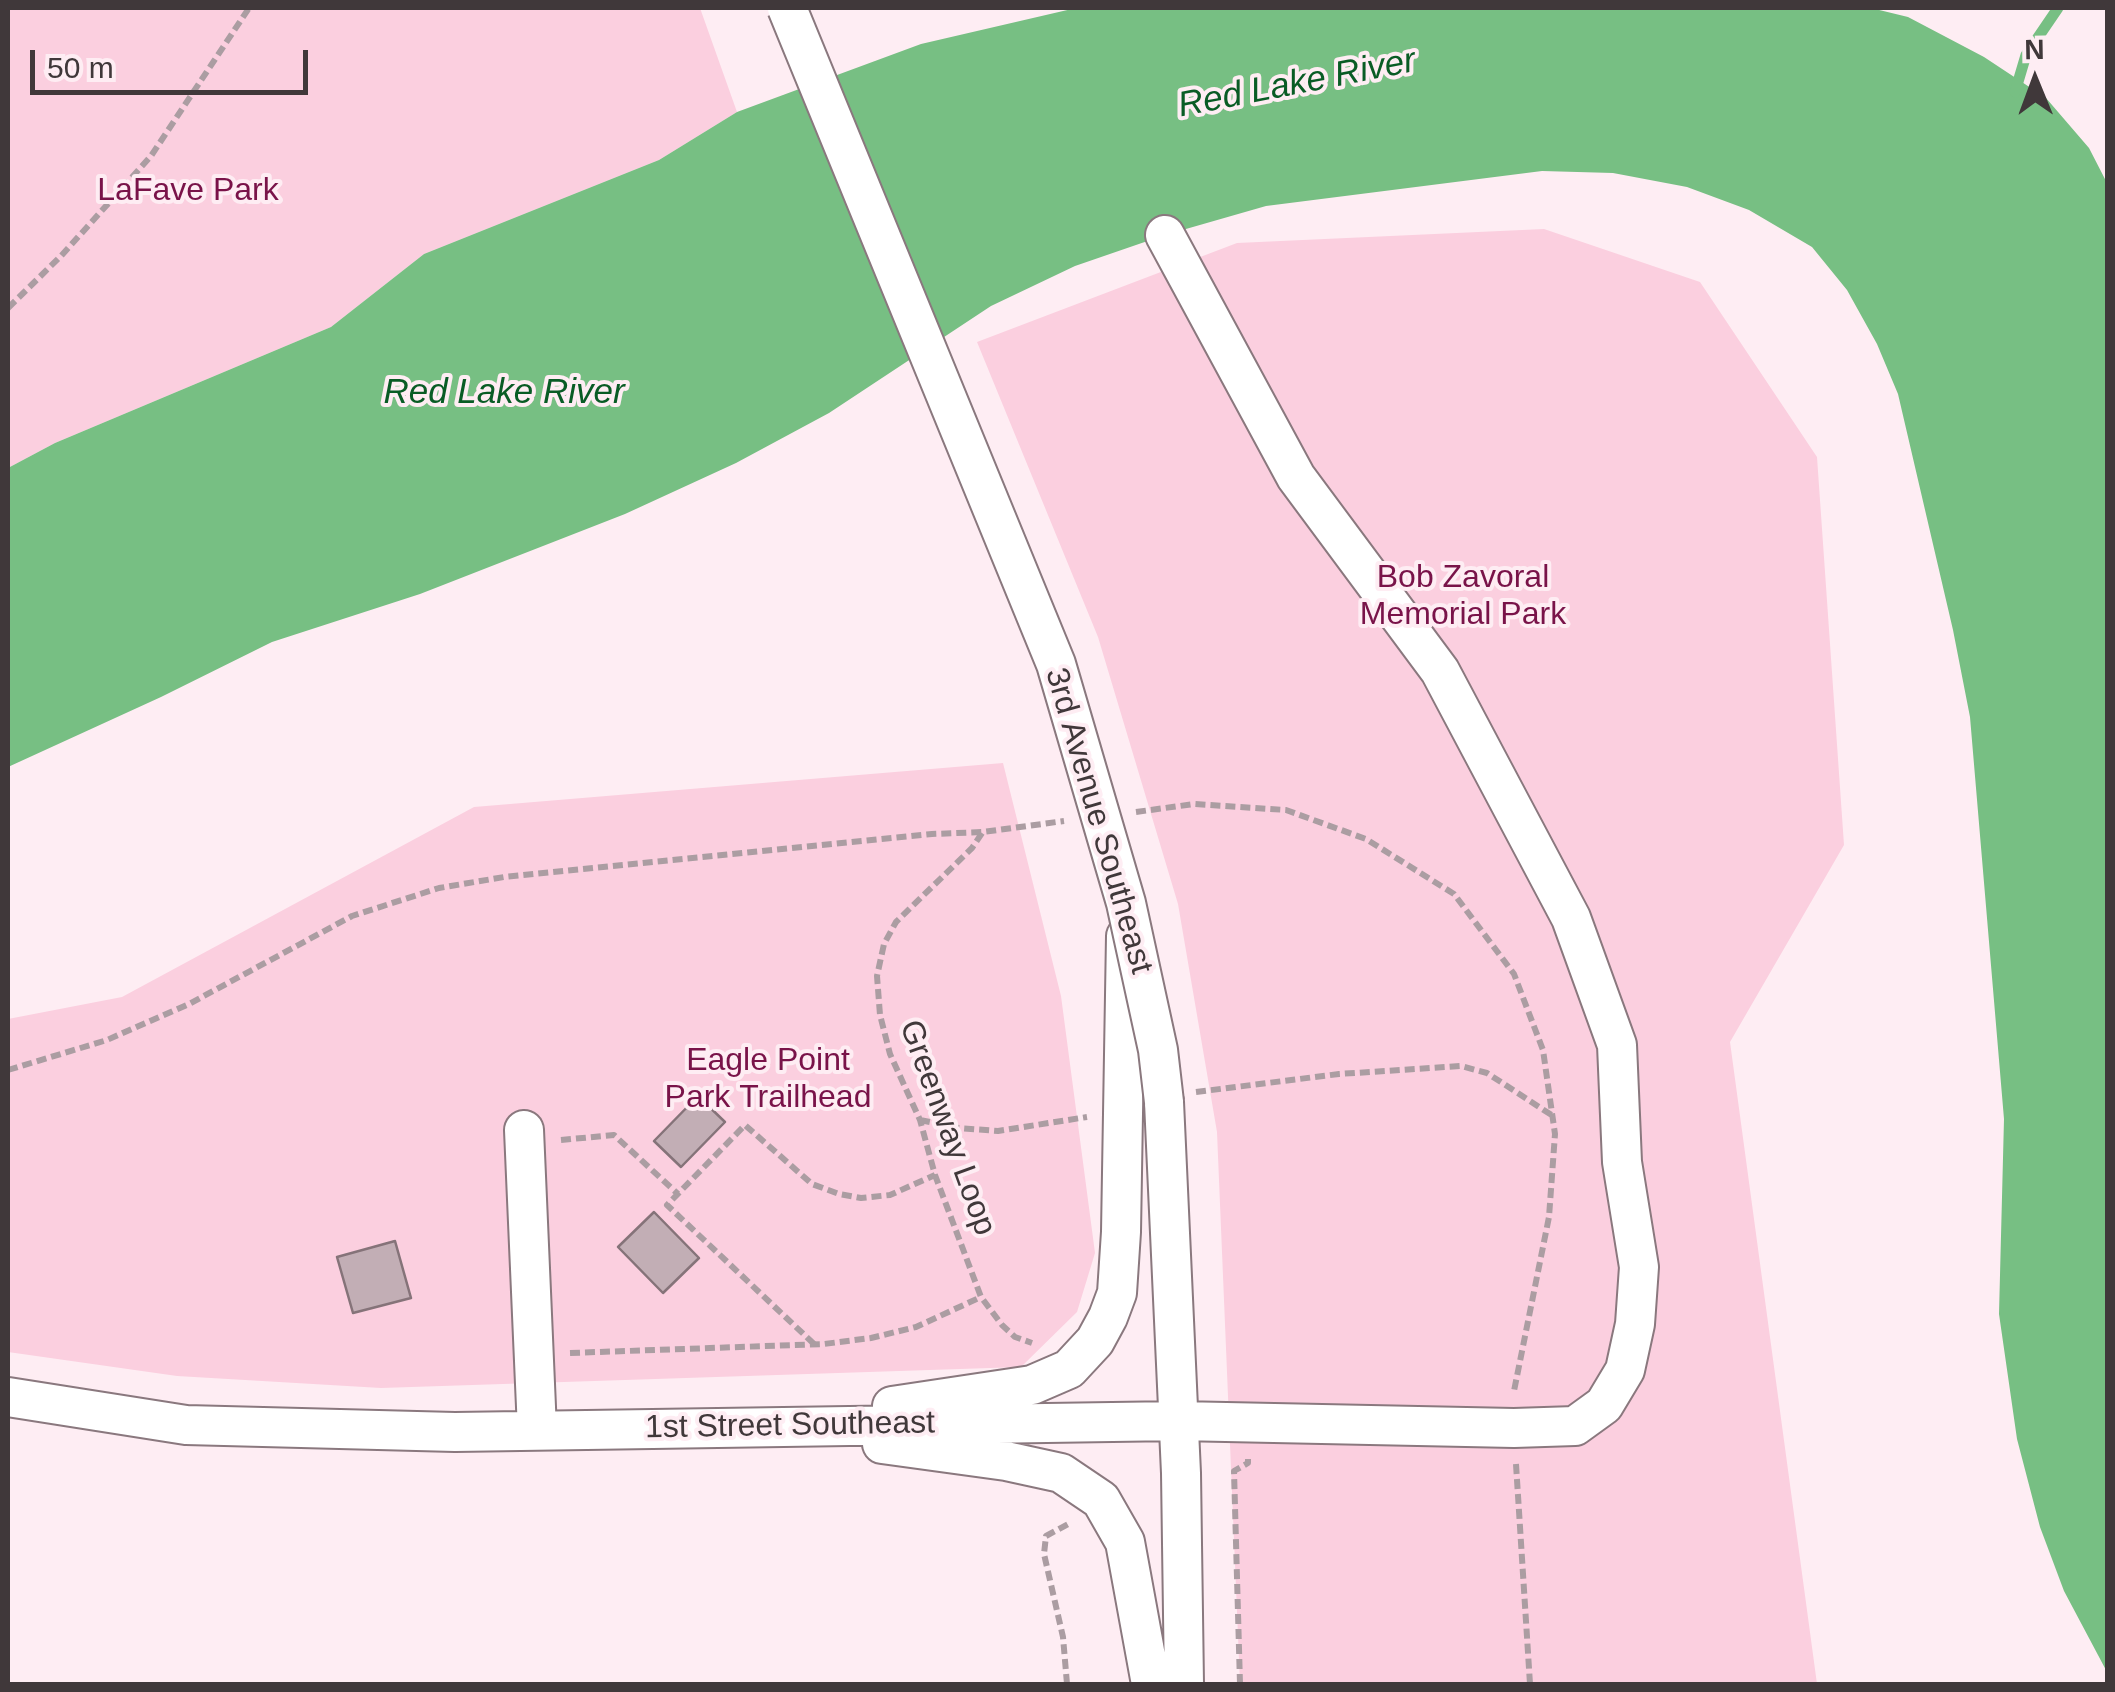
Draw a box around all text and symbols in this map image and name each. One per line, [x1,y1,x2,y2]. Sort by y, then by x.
scale bar [35,30,312,92]
north arrow [1985,30,2085,130]
text: N [2024,34,2045,65]
water label: Red Lake River [1175,40,1419,128]
text: 50 m [47,51,114,84]
park label: LaFave Park [97,172,279,210]
water label: Red Lake River [383,372,625,414]
park label: Bob Zavoral Memorial Park [1360,559,1566,634]
street label: 3rd Avenue Southeast [1036,664,1160,978]
street label: Greenway Loop [890,1015,1004,1241]
park label: Eagle Point Park Trailhead [665,1042,871,1117]
street label: 1st Street Southeast [645,1404,935,1448]

